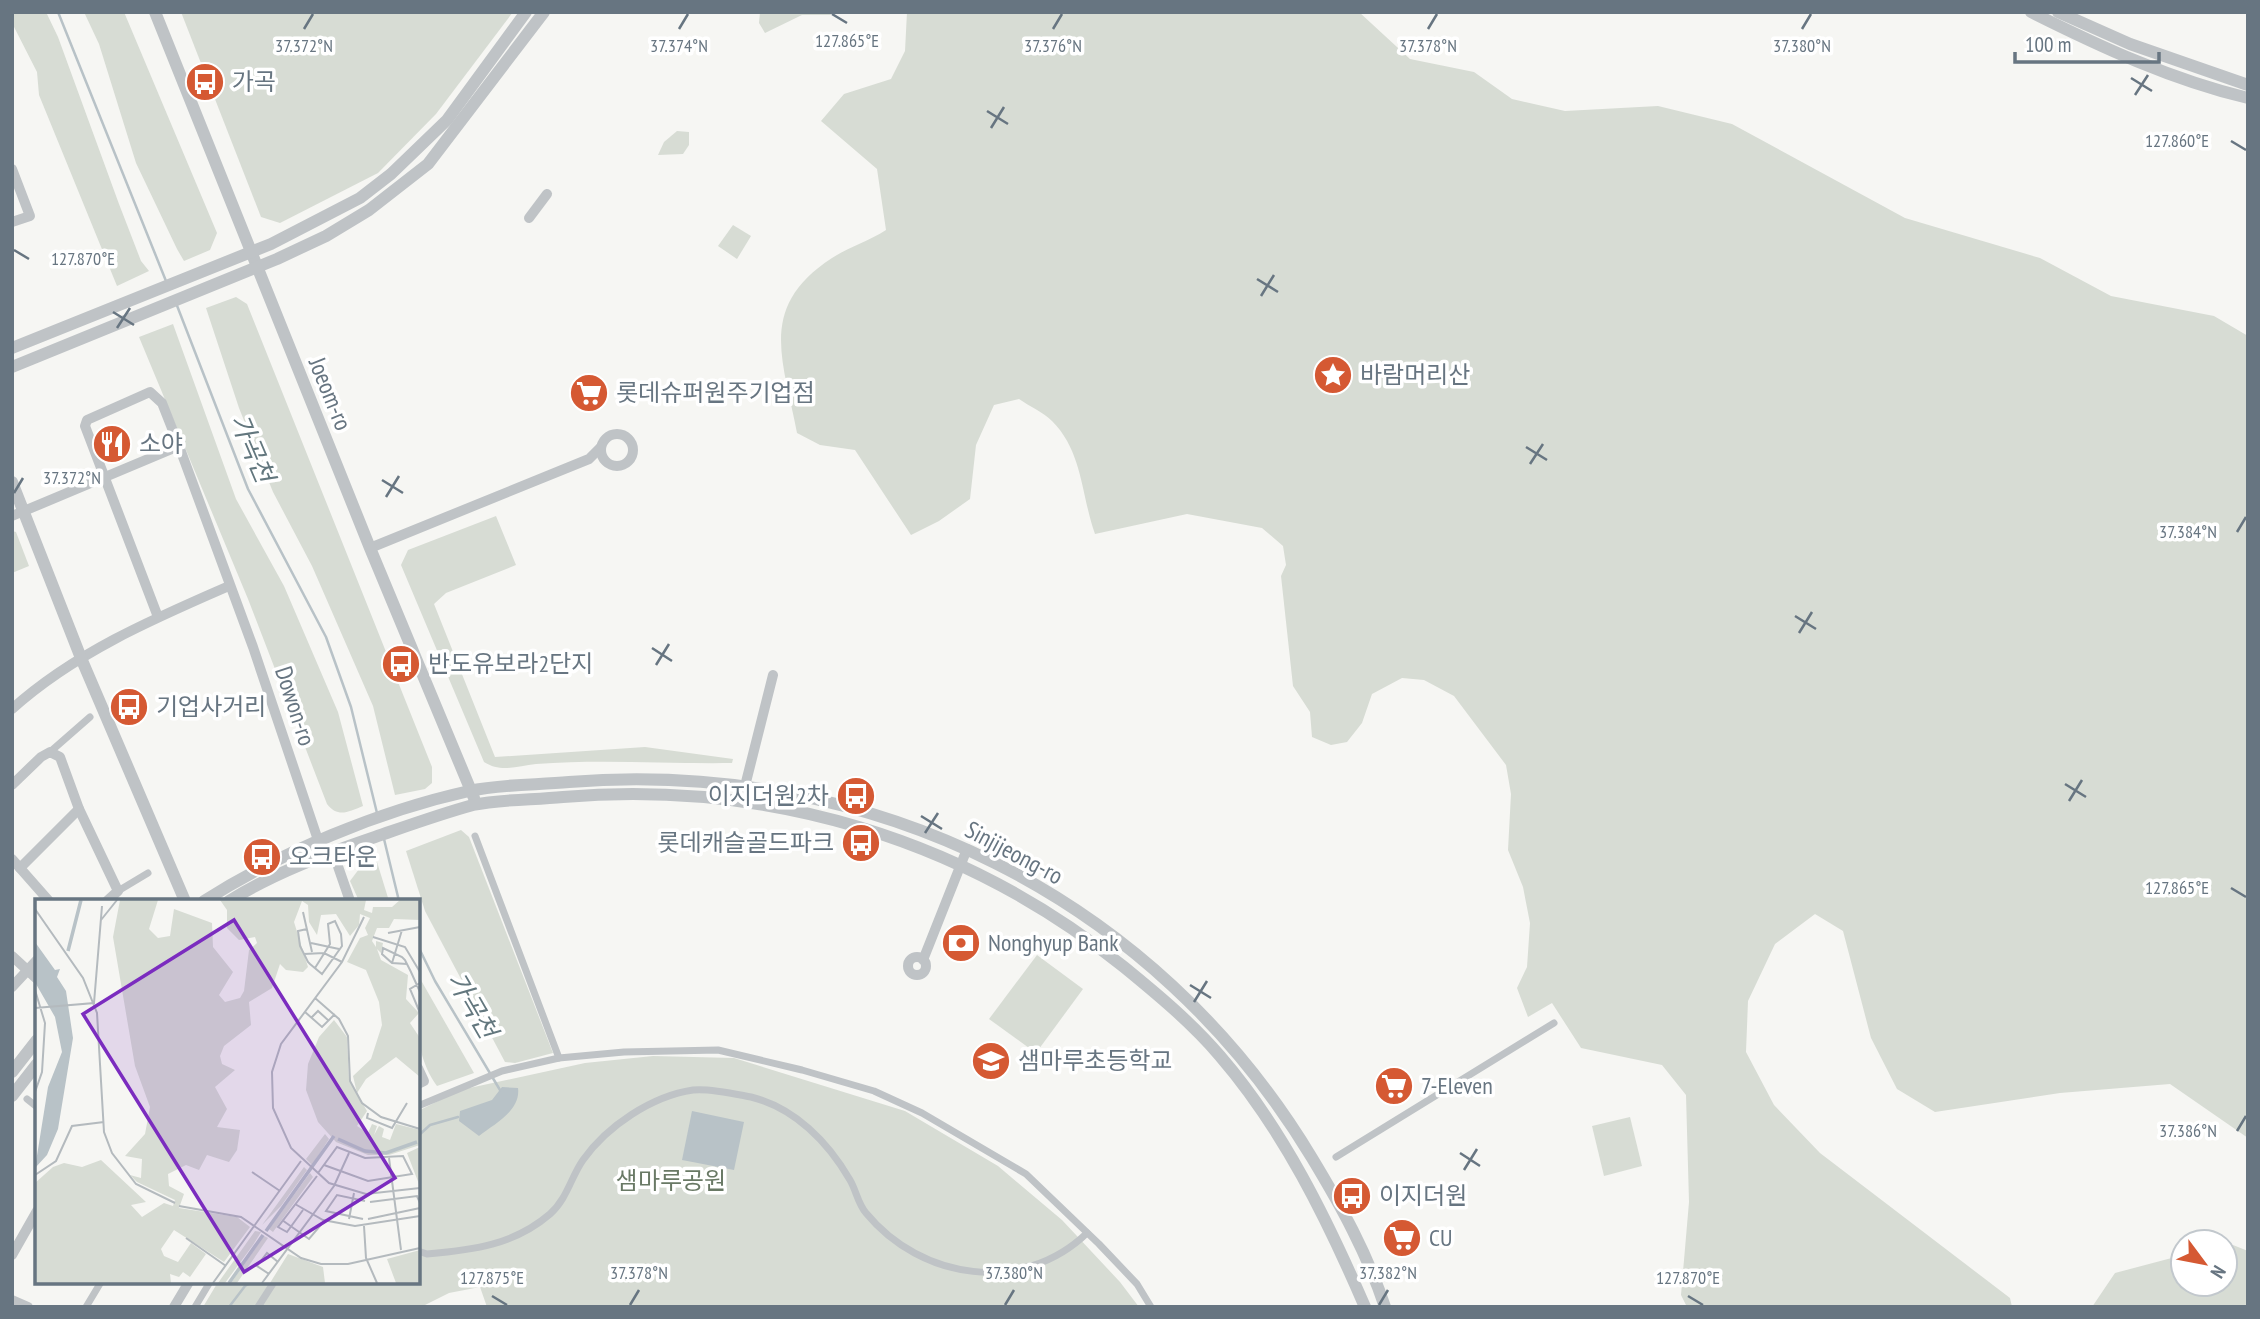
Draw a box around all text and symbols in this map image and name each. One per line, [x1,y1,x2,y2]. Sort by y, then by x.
scale bar [2015,21,2158,65]
text: 127.865°E [815,29,879,52]
text: 100 m [2025,31,2071,58]
text: 37.372°N [275,34,333,57]
text: 37.374°N [650,34,708,57]
text: 37.376°N [1024,34,1082,57]
text: 37.378°N [1399,34,1457,57]
text: 37.380°N [1773,34,1831,57]
bus stop icon: 가곡 [184,61,226,103]
place label: 가곡 [232,66,276,97]
text: 127.860°E [2145,129,2209,152]
text: 127.870°E [51,247,115,270]
street label: Joeom-ro [302,352,359,435]
place icon: 바람머리산 [1312,354,1354,396]
place label: 바람머리산 [1360,359,1470,390]
supermarket icon: 롯데슈퍼원주기업점 [568,372,610,414]
place label: 롯데슈퍼원주기업점 [616,377,815,408]
water label: 가곡천 [223,408,283,490]
restaurant icon: 소야 [91,423,133,465]
place label: 소야 [139,428,183,459]
text: 37.372°N [43,466,101,489]
text: 37.384°N [2159,520,2217,543]
bus stop icon: 반도유보라2단지 [380,643,422,685]
place label: 반도유보라2단지 [428,648,593,679]
street label: Dowon-ro [268,662,323,749]
bus stop icon: 기업사거리 [108,686,150,728]
place label: 기업사거리 [156,691,266,722]
bus stop icon: 이지더원2차 [835,775,877,817]
place label: 이지더원2차 [708,780,829,811]
street label: Sinjijeong-ro [960,814,1069,891]
bus stop icon: 롯데캐슬골드파크 [840,822,882,864]
place label: 롯데캐슬골드파크 [657,827,834,858]
bus stop icon: 오크타운 [241,836,283,878]
place label: 오크타운 [289,841,377,872]
text: 127.865°E [2145,876,2209,899]
inset map [35,899,420,1284]
bank icon: Nonghyup Bank [940,922,982,964]
place label: Nonghyup Bank [988,927,1119,958]
water label: 가곡천 [440,965,506,1047]
school or university icon: 샘마루초등학교 [970,1040,1012,1082]
place label: 샘마루초등학교 [1018,1045,1173,1076]
supermarket icon: 7-Eleven [1373,1065,1415,1107]
place label: 7-Eleven [1421,1070,1493,1101]
text: 37.386°N [2159,1119,2217,1142]
park label: 샘마루공원 [616,1165,726,1196]
bus stop icon: 이지더원 [1331,1175,1373,1217]
place label: 이지더원 [1379,1180,1467,1211]
supermarket icon: CU [1381,1217,1423,1259]
place label: CU [1429,1222,1453,1253]
north arrow [2169,1228,2239,1298]
text: 37.378°N [610,1261,668,1284]
text: 37.380°N [985,1261,1043,1284]
text: 37.382°N [1359,1261,1417,1284]
text: N [2206,1261,2231,1283]
text: 127.875°E [460,1266,524,1289]
text: 127.870°E [1656,1266,1720,1289]

